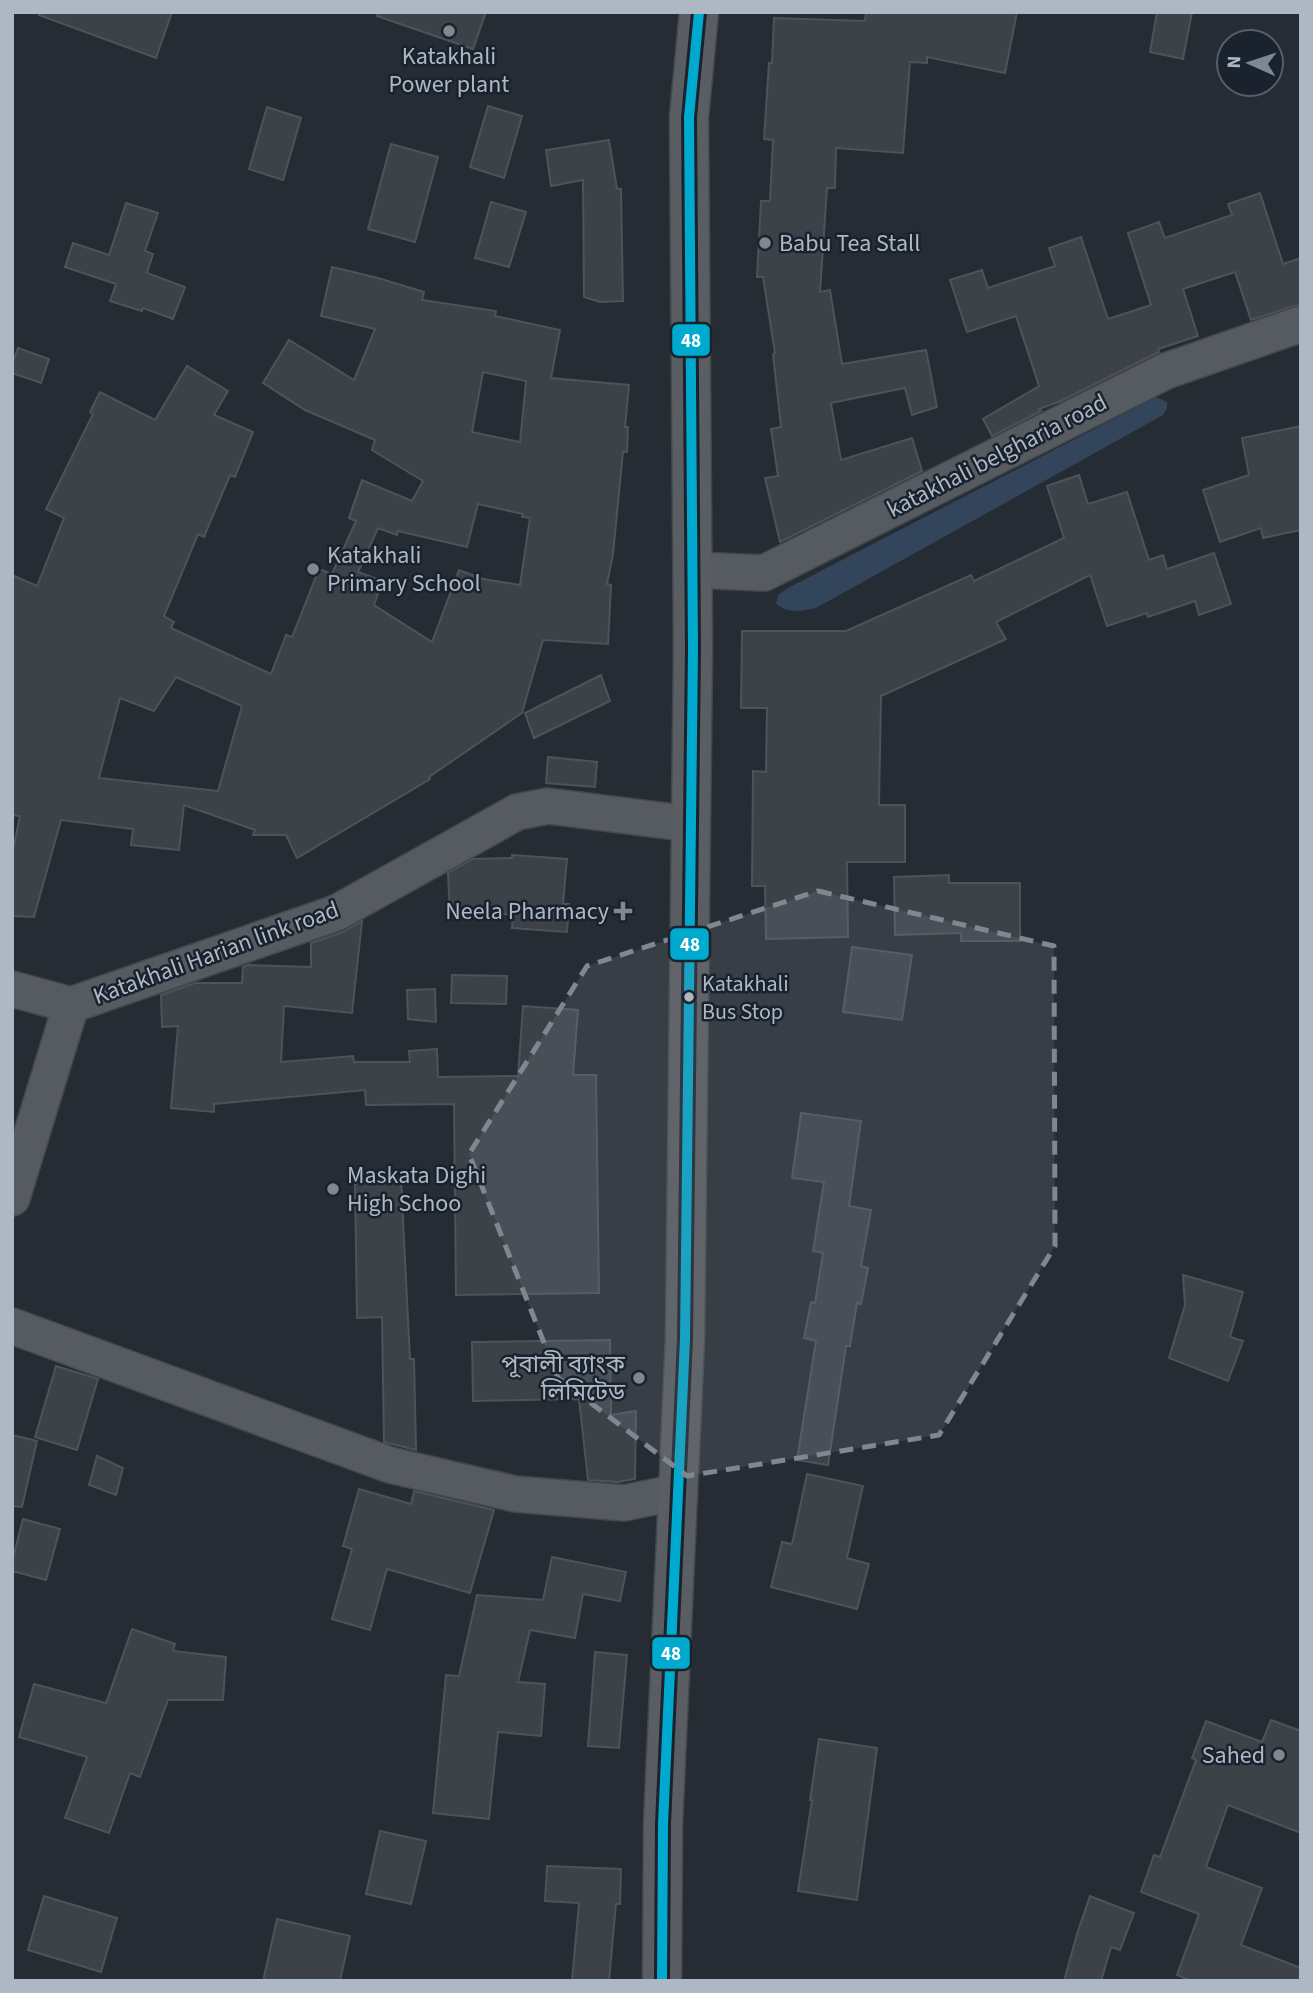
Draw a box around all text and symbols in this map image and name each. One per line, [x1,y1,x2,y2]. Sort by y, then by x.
marker: Katakhali Power plant [441,23,457,39]
north arrow [1215,28,1285,98]
place label: Katakhali Power plant [389,39,509,102]
text: N [1221,55,1248,69]
place label: Babu Tea Stall [779,226,920,261]
marker: Babu Tea Stall [757,235,773,251]
line badge: 48 [671,323,711,357]
text: 48 [681,328,701,355]
street label: katakhali belgharia road [881,385,1113,527]
place label: Katakhali Primary School [327,538,481,601]
marker: Katakhali Primary School [305,561,321,577]
street label: Katakhali Harian link road [88,892,344,1014]
place label: Neela Pharmacy [445,894,609,929]
marker: Neela Pharmacy [615,903,631,919]
line badge: 48 [669,927,710,961]
text: 48 [680,932,700,959]
place label: Katakhali Bus Stop [702,968,789,1028]
marker: Katakhali Bus Stop [682,990,696,1004]
place label: Maskata Dighi High Schoo [347,1158,486,1221]
marker: Maskata Dighi High Schoo [325,1181,341,1197]
place label: পূবালী ব্যাংক লিমিটেড [501,1347,626,1410]
marker: পূবালী ব্যাংক লিমিটেড [631,1370,647,1386]
line badge: 48 [651,1636,691,1670]
text: 48 [661,1641,681,1668]
place label: Sahed [1202,1738,1265,1773]
marker: Sahed [1271,1747,1287,1763]

